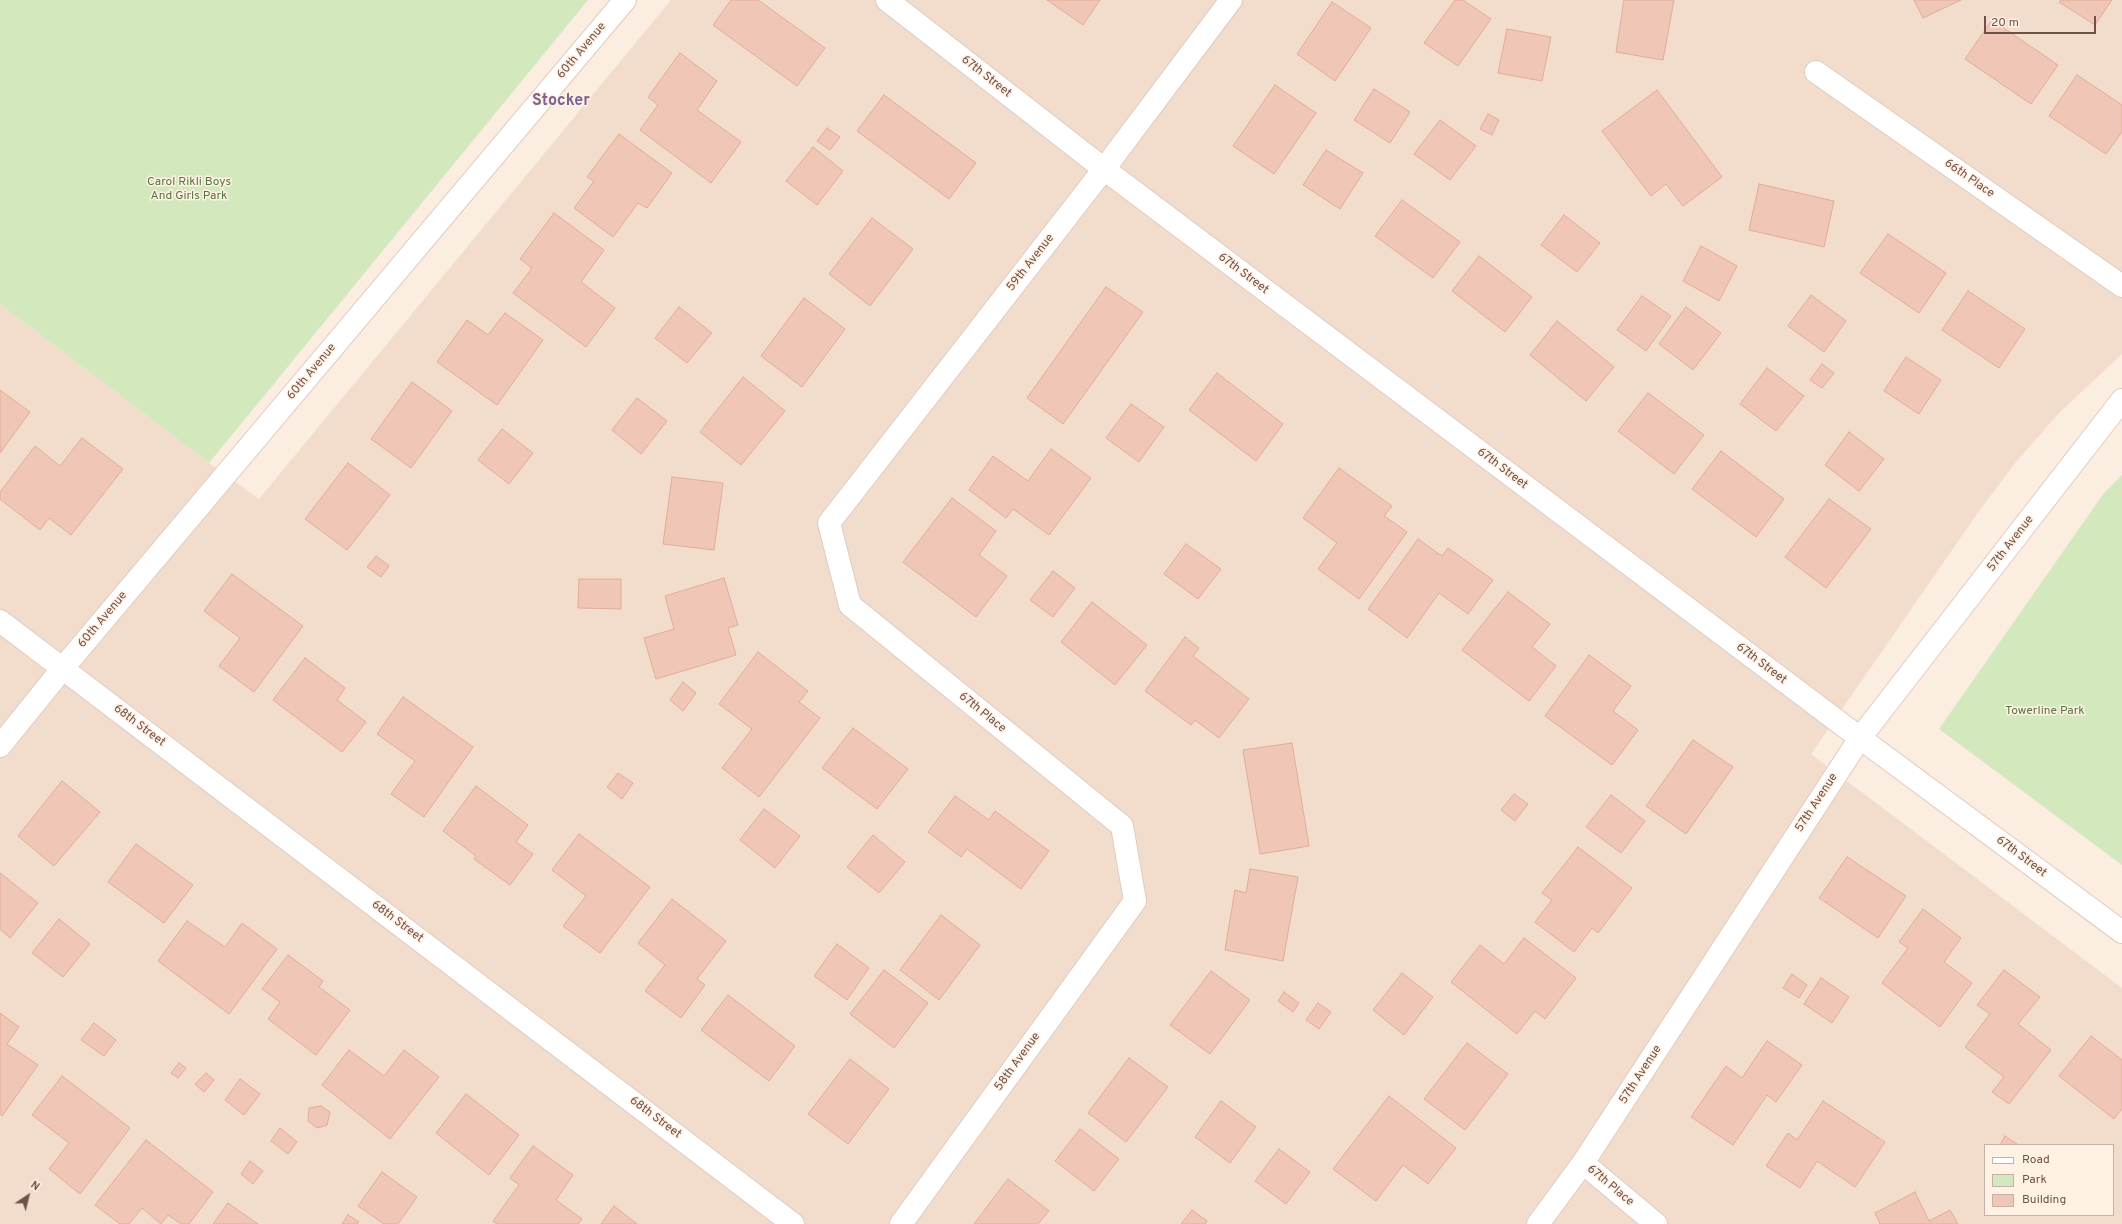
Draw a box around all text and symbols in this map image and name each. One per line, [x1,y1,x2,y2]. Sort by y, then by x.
scale bar [1986,8,2098,34]
text: 20 m [1991,15,2019,31]
street label: 60th Avenue [554,20,610,82]
street label: 67th Street [958,53,1014,101]
district label: Stocker [532,92,590,112]
street label: 66th Place [1941,156,1997,202]
park label: Carol Rikli Boys And Girls Park [147,176,231,204]
street label: 59th Avenue [1004,232,1058,294]
street label: 67th Street [1215,250,1271,298]
street label: 60th Avenue [284,341,340,403]
street label: 67th Street [1474,445,1530,493]
street label: 57th Avenue [1985,513,2037,575]
street label: 60th Avenue [75,589,131,651]
street label: 67th Street [1733,640,1789,688]
street label: 67th Place [956,690,1008,736]
street label: 68th Street [110,702,168,750]
park label: Towerline Park [2005,705,2085,719]
street label: 57th Avenue [1793,771,1841,835]
street label: 67th Street [1993,833,2049,881]
street label: 68th Street [368,898,426,946]
street label: 58th Avenue [992,1030,1044,1094]
street label: 57th Avenue [1617,1043,1665,1107]
street label: 68th Street [626,1094,684,1142]
legend [1984,1144,2114,1216]
text: Road [2022,1152,2050,1168]
street label: 67th Place [1584,1162,1636,1210]
text: Park [2022,1172,2047,1188]
north arrow [8,1176,48,1216]
text: N [28,1178,42,1194]
text: Building [2022,1192,2066,1208]

